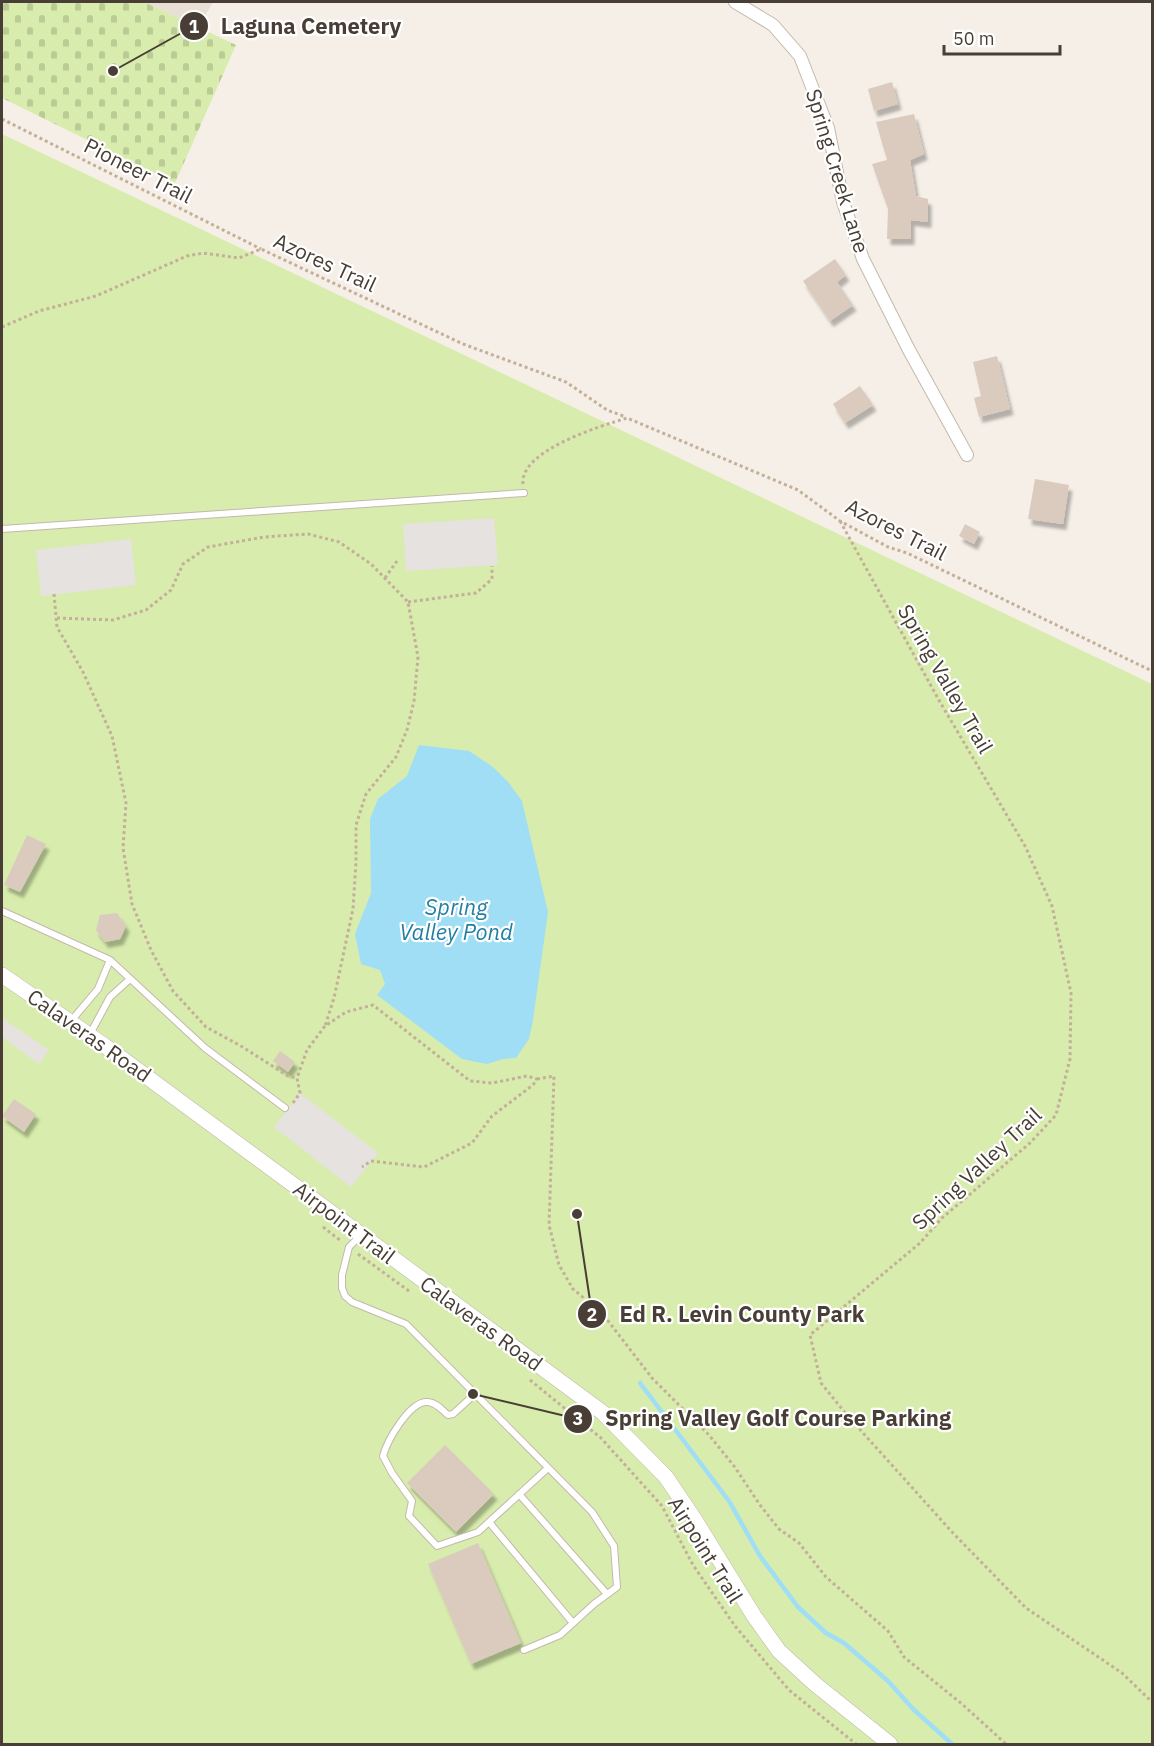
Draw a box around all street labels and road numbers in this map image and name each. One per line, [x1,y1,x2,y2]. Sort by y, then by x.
street label: Spring Creek Lane [800,85,876,256]
street label: Pioneer Trail [79,131,198,210]
street label: Azores Trail [270,226,382,298]
street label: Azores Trail [841,492,952,567]
street label: Spring Valley Trail [892,599,1000,758]
street label: Calaveras Road [22,982,157,1088]
street label: Spring Valley Trail [905,1101,1047,1236]
street label: Airpoint Trail [288,1175,401,1270]
street label: Calaveras Road [415,1269,548,1377]
street label: Airpoint Trail [662,1491,750,1608]

